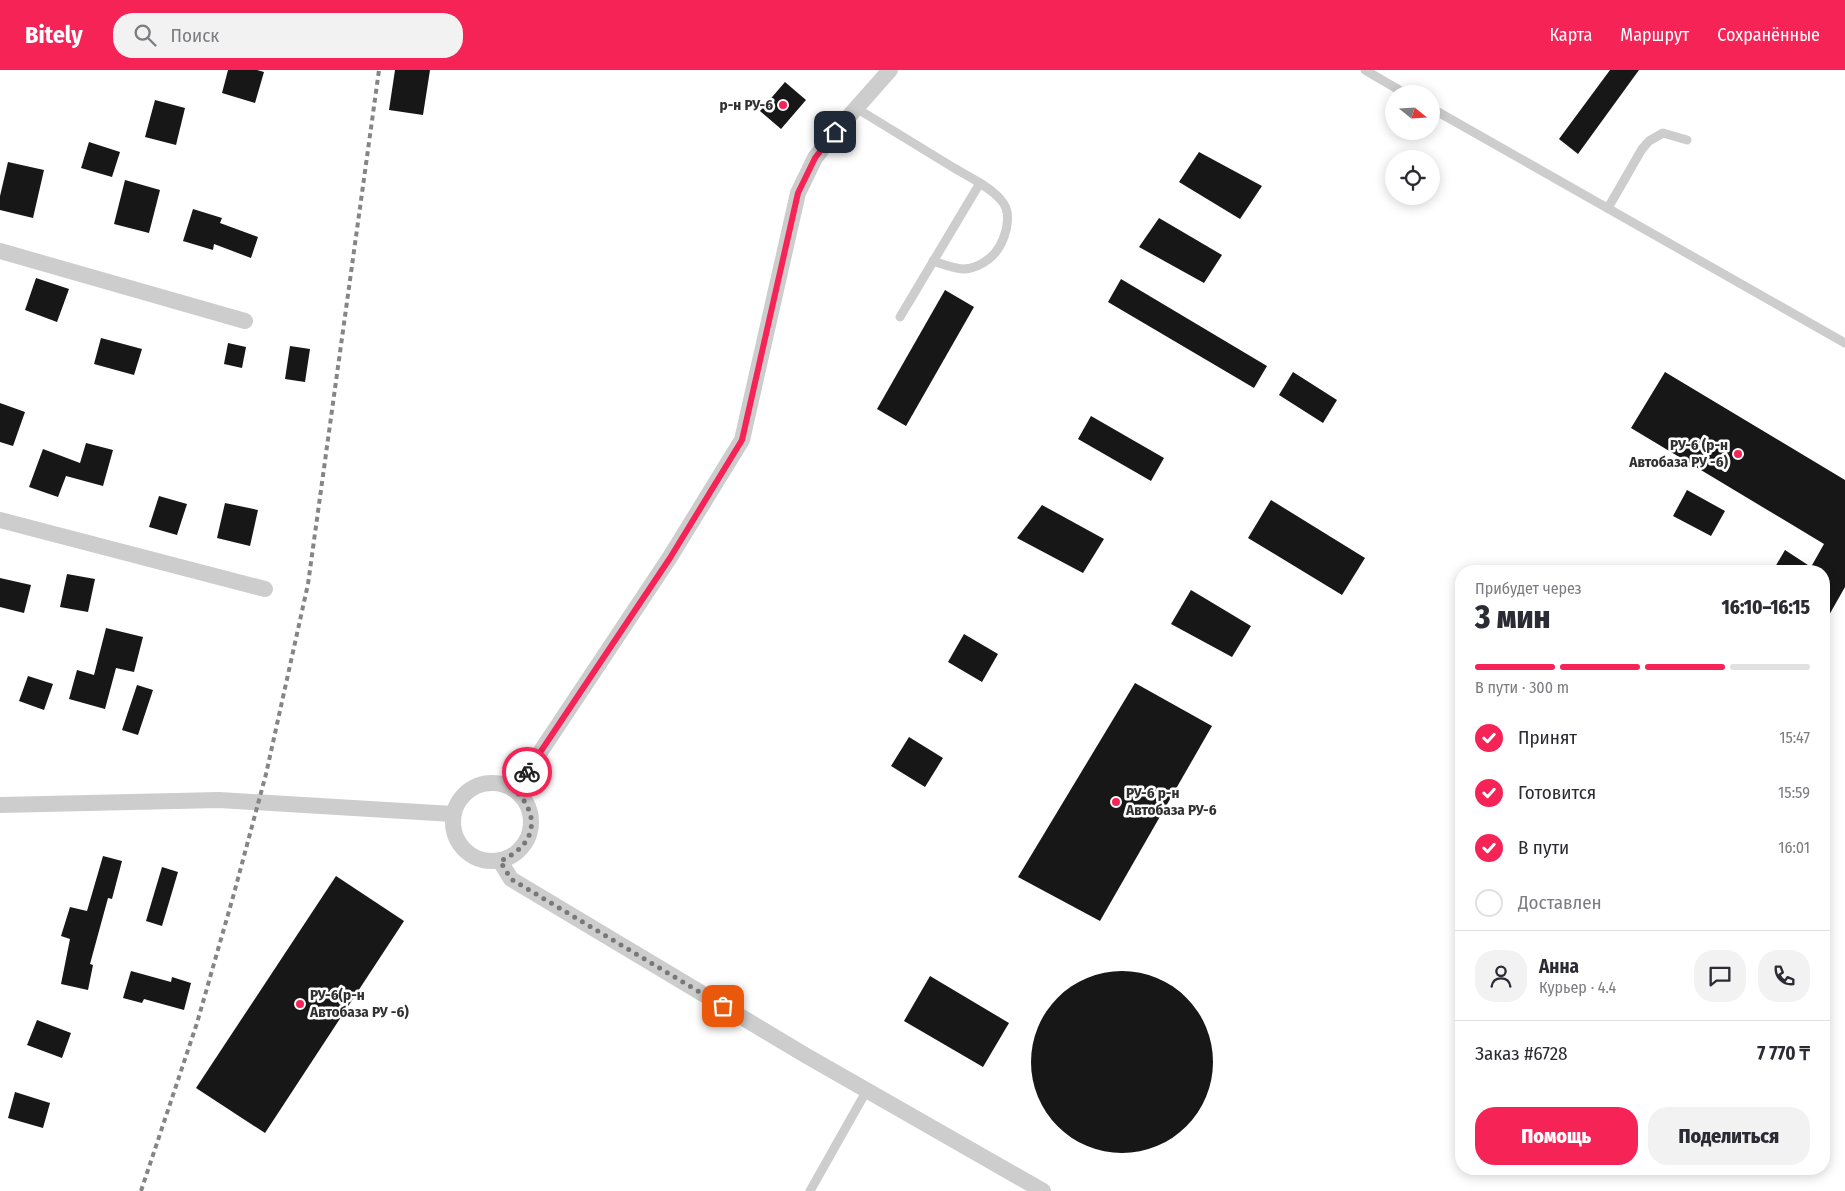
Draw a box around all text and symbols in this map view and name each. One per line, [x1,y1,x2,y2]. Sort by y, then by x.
search box [113,13,463,58]
text: Bitely [25,21,83,49]
icon: search [131,21,159,49]
text: Поиск [171,24,219,47]
text: Карта [1549,24,1592,46]
text: Маршрут [1620,24,1689,46]
text: Сохранённые [1717,24,1820,46]
north arrow [1385,85,1440,140]
map controls [1385,85,1440,205]
place label: р-н РУ-6 [720,96,773,114]
marker: р-н РУ-6 [777,99,789,111]
pin [814,111,856,153]
icon: home [821,118,849,146]
button: locate [1385,150,1440,205]
place label: РУ-6 (р-н Автобаза РУ -6) [1628,436,1728,471]
marker: РУ-6 (р-н Автобаза РУ -6) [1732,448,1744,460]
text: Прибудет через [1475,579,1582,598]
text: 16:10–16:15 [1722,596,1810,619]
text: 3 мин [1475,598,1550,636]
text: В пути · 300 m [1475,678,1569,697]
icon: check [1475,724,1503,752]
text: Принят [1518,726,1577,749]
text: 15:47 [1779,728,1810,747]
courier [502,747,552,797]
icon: bike [513,758,541,786]
icon: check [1475,779,1503,807]
text: Готовится [1518,781,1596,804]
text: 15:59 [1778,783,1810,802]
place label: РУ-6 р-н Автобаза РУ-6 [1125,784,1217,819]
marker: РУ-6 р-н Автобаза РУ-6 [1110,796,1122,808]
icon: check [1475,834,1503,862]
text: В пути [1518,836,1569,859]
text: 16:01 [1778,838,1810,857]
text: Доставлен [1518,891,1602,914]
button: person [1475,950,1527,1002]
button: chat [1694,950,1746,1002]
button: phone [1758,950,1810,1002]
text: Анна [1539,955,1579,978]
text: Курьер · 4.4 [1539,978,1616,997]
pin [702,985,744,1027]
place label: РУ-6(р-н Автобаза РУ -6) [309,986,409,1021]
icon: bag [709,992,737,1020]
marker: РУ-6(р-н Автобаза РУ -6) [294,998,306,1010]
text: Заказ #6728 [1475,1042,1568,1065]
text: 7 770 ₸ [1757,1042,1810,1065]
button: Помощь [1475,1107,1638,1165]
button: Поделиться [1648,1107,1810,1165]

